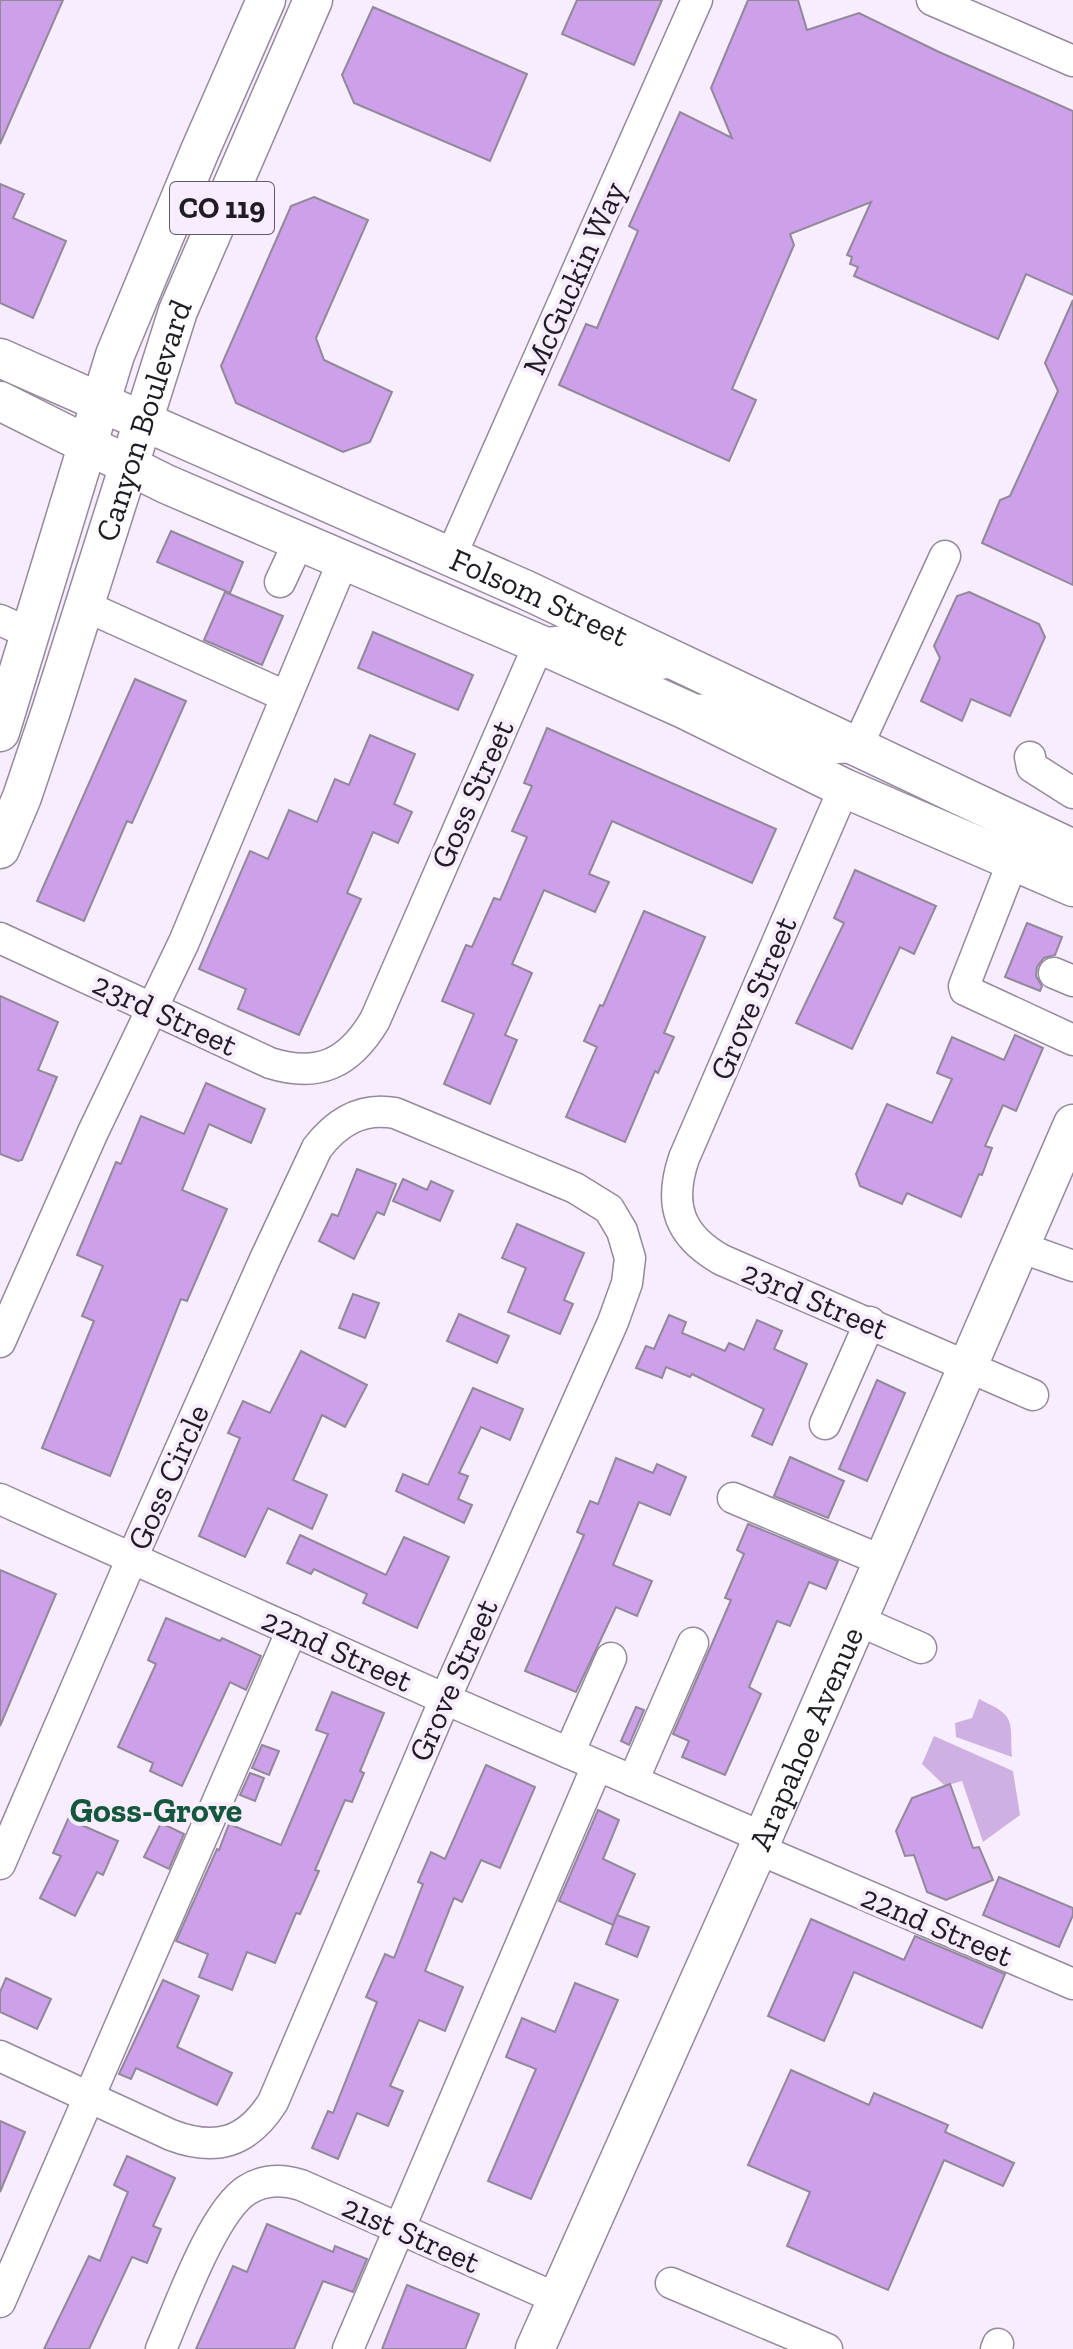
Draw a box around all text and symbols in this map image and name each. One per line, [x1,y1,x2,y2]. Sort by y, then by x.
street label: McGuckin Way [515,175,634,380]
road number: CO 119 [170,182,274,234]
street label: Canyon Boulevard [87,293,200,546]
street label: Folsom Street [444,540,635,655]
street label: Goss Street [422,714,522,874]
street label: Grove Street [702,910,804,1085]
street label: 23rd Street [87,964,243,1064]
street label: 23rd Street [736,1252,894,1348]
street label: Goss Circle [119,1398,217,1556]
street label: Grove Street [400,1593,506,1767]
street label: 22nd Street [256,1600,418,1700]
street label: Arapahoe Avenue [741,1621,871,1856]
district label: Goss-Grove [70,1790,242,1831]
street label: 22nd Street [856,1877,1018,1975]
street label: 21st Street [336,2187,486,2281]

